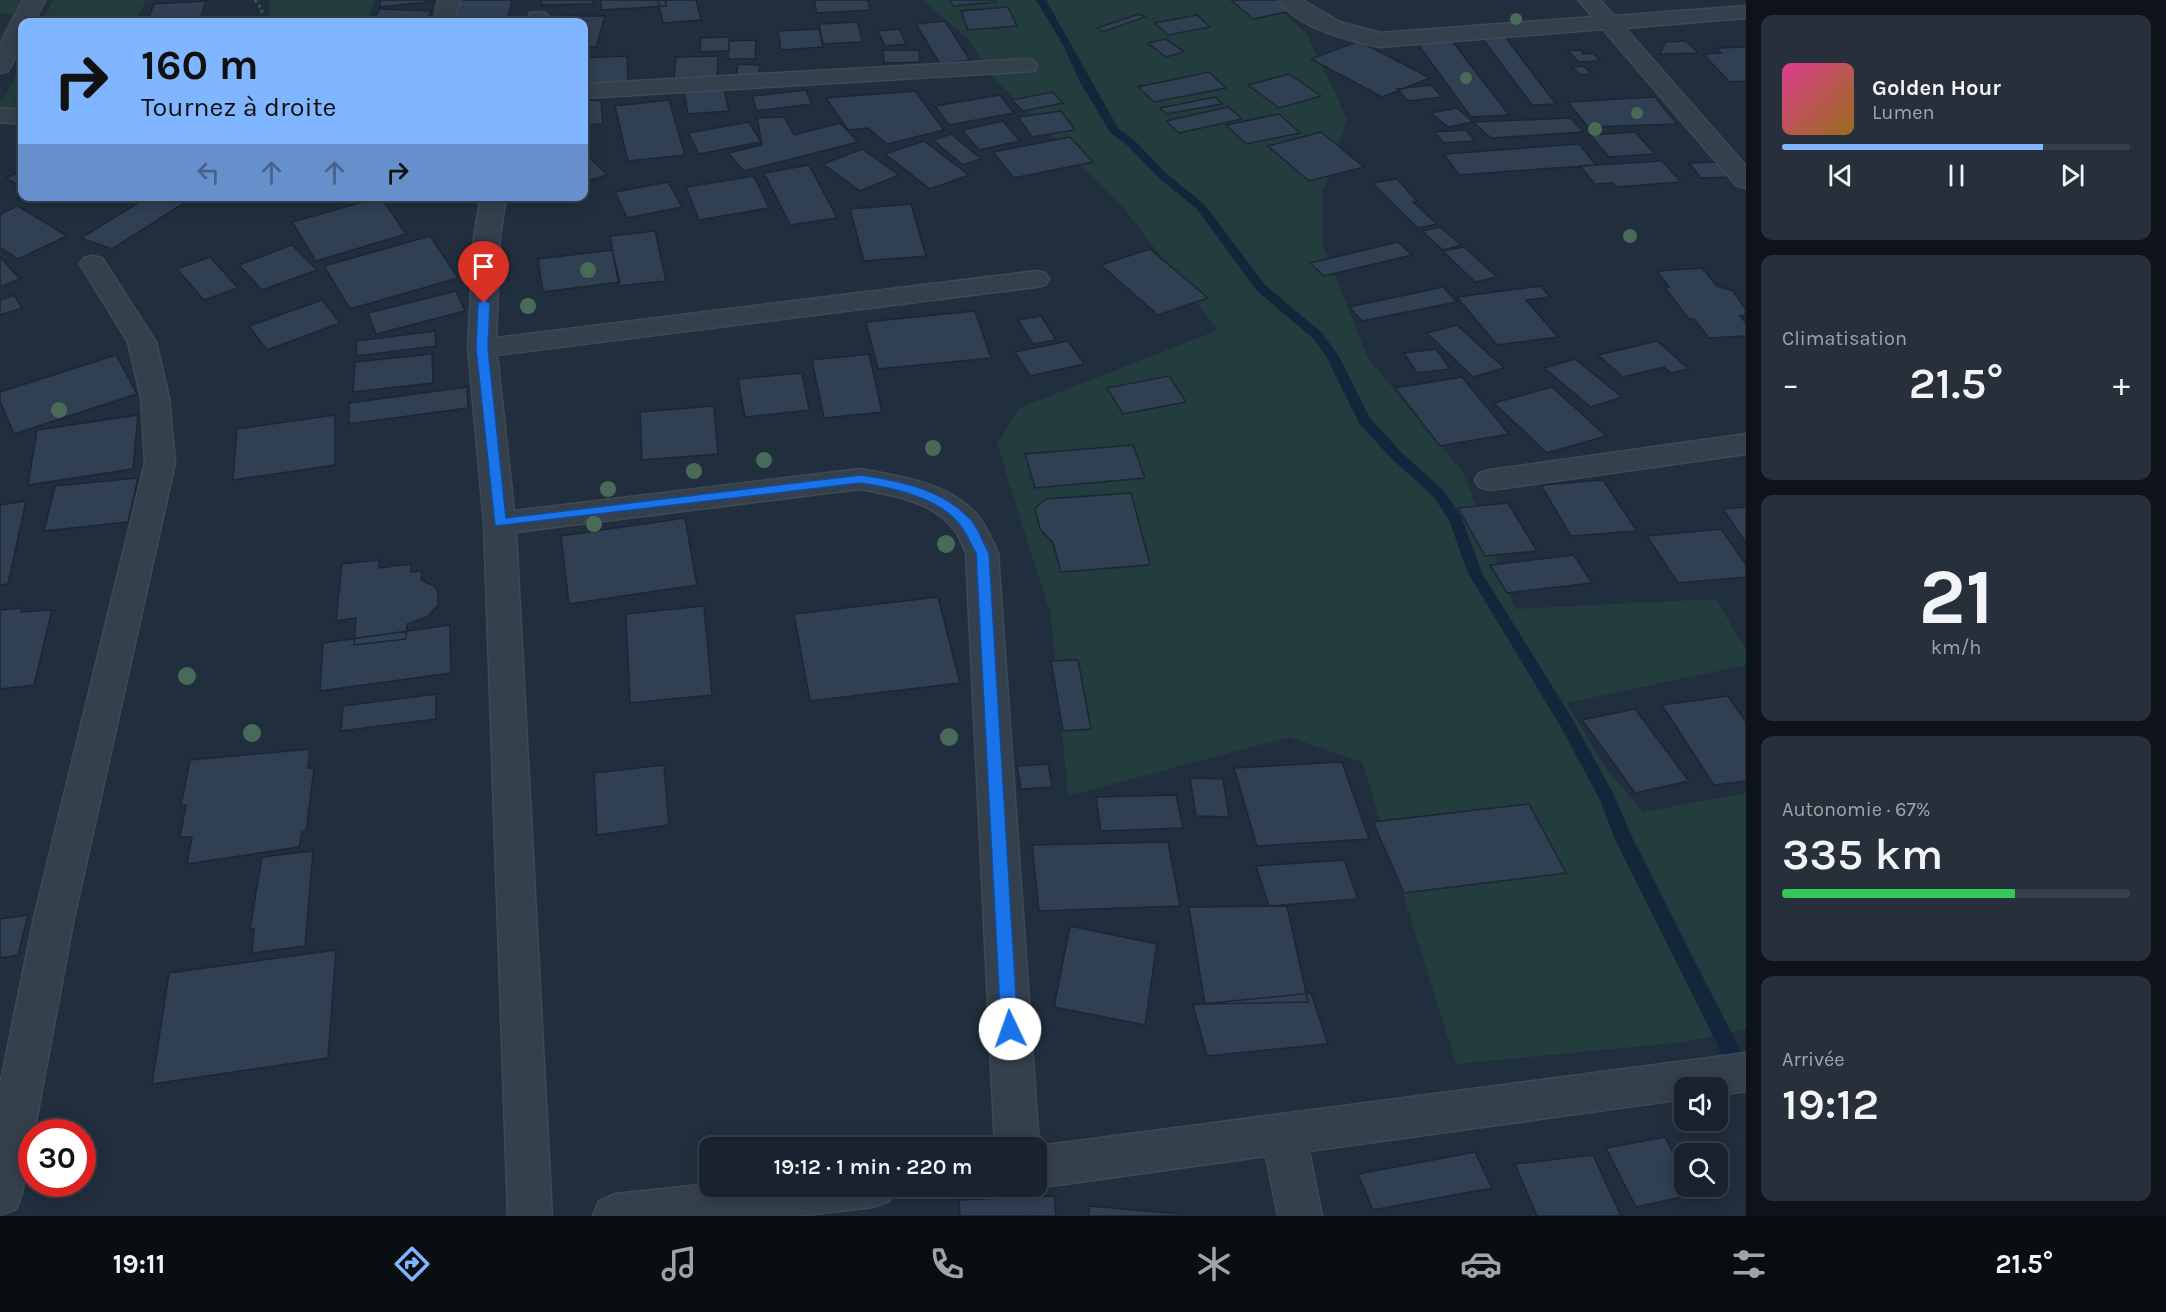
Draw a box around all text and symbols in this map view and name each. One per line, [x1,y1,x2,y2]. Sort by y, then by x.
text: 160 m [141,40,259,90]
icon: right [42,42,120,120]
text: Golden Hour [1872,75,2001,101]
text: Tournez à droite [141,91,336,123]
text: Lumen [1872,101,1935,124]
icon: left [192,156,225,189]
icon: ahead [255,156,288,189]
icon: ahead [318,156,351,189]
icon: right [381,156,414,189]
icon: previous [1824,159,1857,192]
icon: pause [1940,159,1973,192]
icon: next [2056,159,2089,192]
pin [458,241,509,303]
icon: arrive [467,250,500,283]
text: Climatisation [1782,327,1907,350]
text: 21.5° [1909,357,2003,409]
text: − [1782,365,1799,403]
text: + [2113,365,2130,403]
text: 21 [1919,551,1994,643]
text: km/h [1931,636,1981,659]
text: Autonomie · 67% [1782,798,1930,821]
text: 335 km [1782,828,1943,880]
position arrow [978,997,1042,1061]
text: Arrivée [1782,1048,1845,1071]
map controls [1674,1077,1728,1197]
button: sound [1674,1077,1728,1131]
text: 19:12 [1782,1078,1879,1130]
speed limit sign: 30 [18,1119,96,1197]
button: search [1674,1143,1728,1197]
text: 19:12 · 1 min · 220 m [773,1154,973,1180]
icon: directions [391,1243,433,1285]
icon: music [658,1243,700,1285]
icon: phone [926,1243,968,1285]
icon: climate [1193,1243,1235,1285]
icon: car [1460,1243,1502,1285]
icon: filters [1728,1243,1770,1285]
text: 19:11 [113,1248,165,1280]
text: 21.5° [1995,1248,2053,1280]

